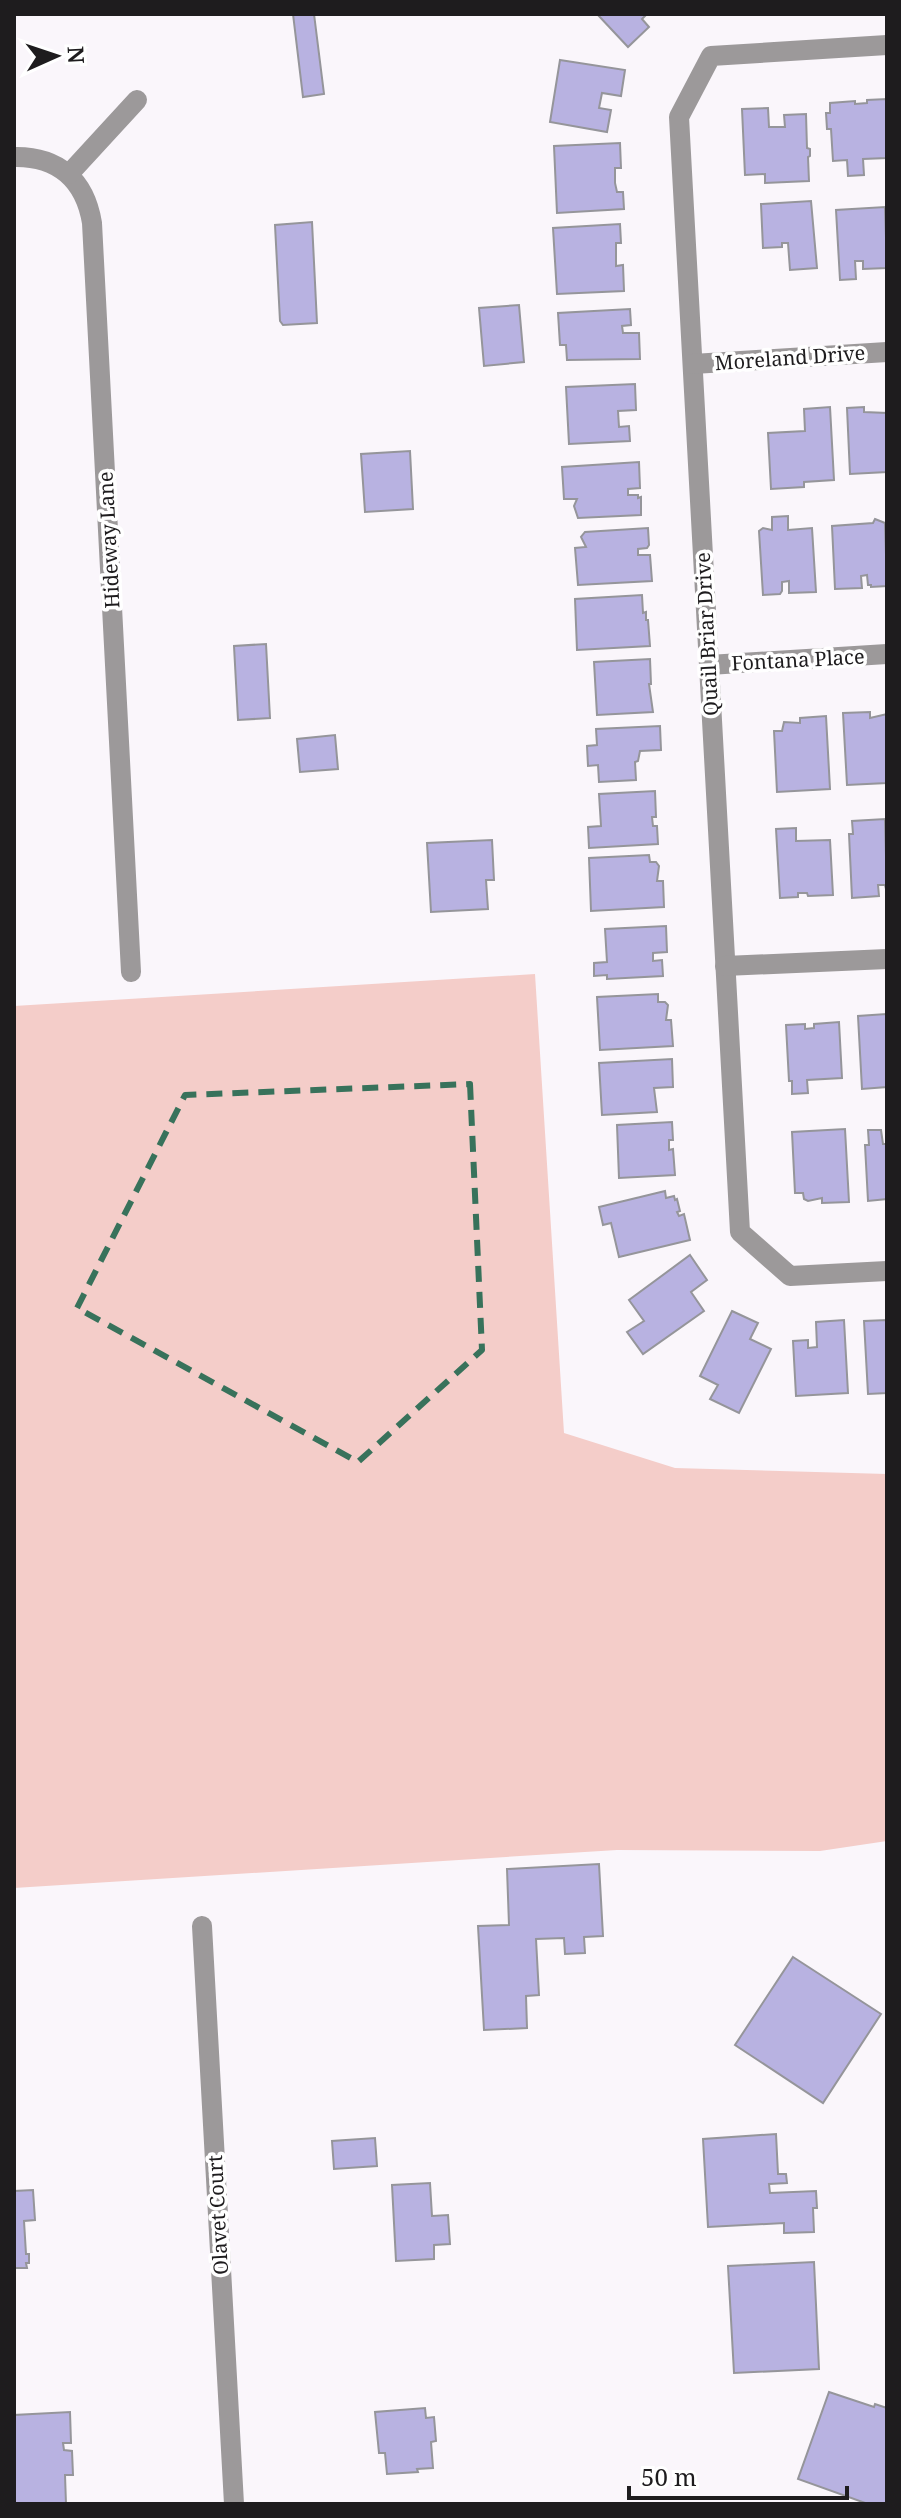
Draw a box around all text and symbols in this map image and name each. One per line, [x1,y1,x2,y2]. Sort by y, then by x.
north arrow [16,16,96,96]
text: N [62,45,92,64]
street label: Moreland Drive [714,339,866,376]
street label: Hideway Lane [91,471,126,609]
street label: Quail Briar Drive [689,551,724,717]
street label: Fontana Place [731,643,865,676]
street label: Olavet Court [201,2154,234,2276]
scale bar [629,2450,847,2500]
text: 50 m [641,2460,697,2493]

